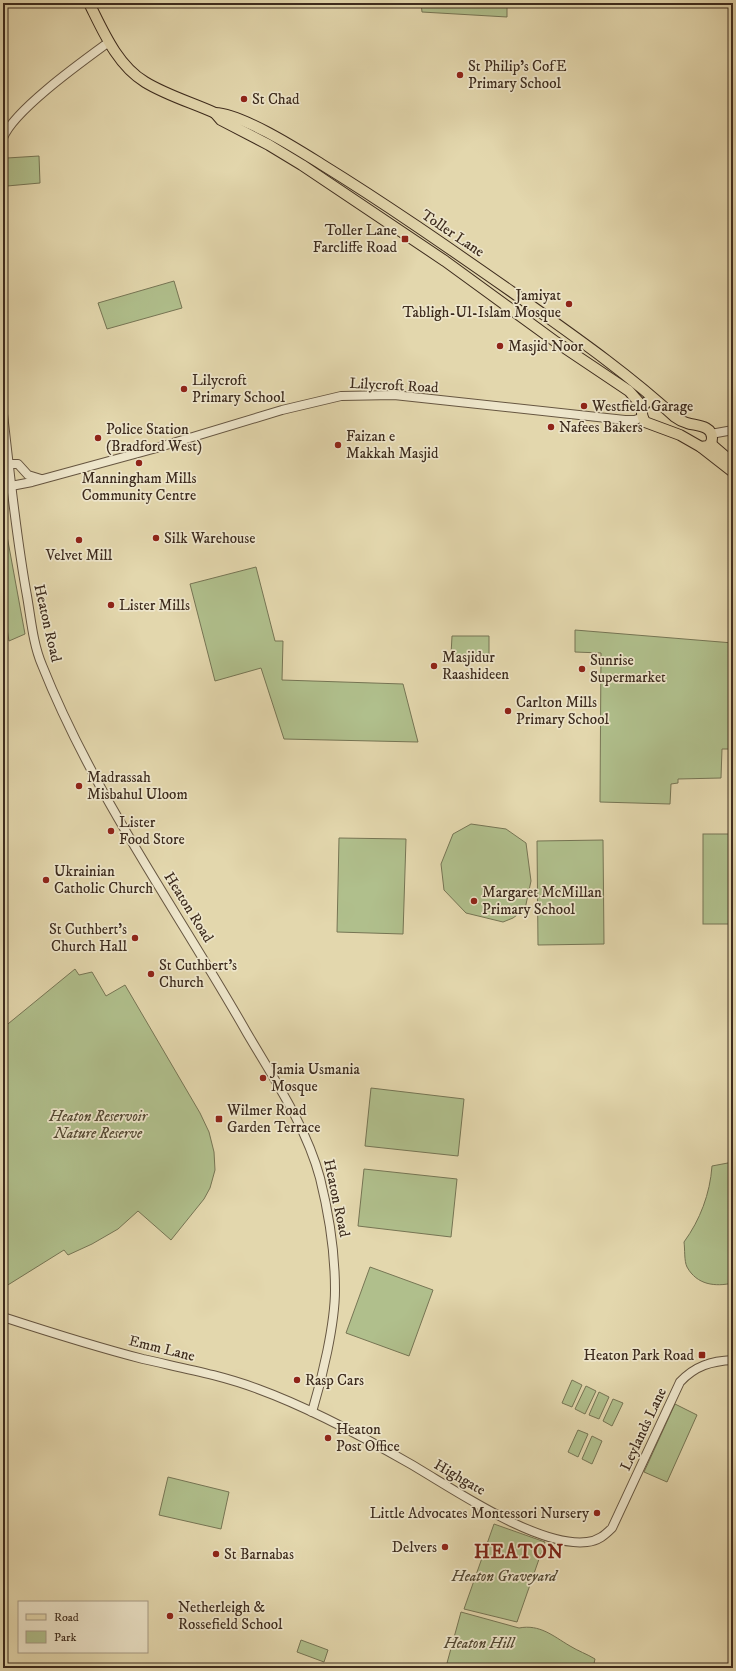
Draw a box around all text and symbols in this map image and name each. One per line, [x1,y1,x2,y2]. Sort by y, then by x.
place label: St Philip's CofE Primary School [468,57,567,93]
marker: St Philip's CofE Primary School [455,70,465,80]
place label: St Chad [252,90,300,109]
marker: St Chad [239,94,249,104]
street label: Toller Lane [417,205,488,261]
place label: Toller Lane Farcliffe Road [313,221,398,257]
marker: Toller Lane Farcliffe Road [400,234,410,244]
place label: Jamiyat Tabligh-Ul-Islam Mosque [403,286,561,322]
marker: Jamiyat Tabligh-Ul-Islam Mosque [564,299,574,309]
place label: Masjid Noor [508,337,584,356]
marker: Masjid Noor [495,341,505,351]
place label: Lilycroft Primary School [192,371,285,407]
street label: Lilycroft Road [349,374,440,397]
marker: Lilycroft Primary School [179,384,189,394]
place label: Westfield Garage [591,397,693,416]
marker: Westfield Garage [579,401,589,411]
place label: Nafees Bakers [559,418,643,437]
place label: Police Station (Bradford West) [106,420,202,456]
marker: Nafees Bakers [546,422,556,432]
place label: Faizan e Makkah Masjid [346,427,439,463]
marker: Police Station (Bradford West) [93,433,103,443]
marker: Faizan e Makkah Masjid [333,440,343,450]
marker: Manningham Mills Community Centre [134,458,144,468]
place label: Manningham Mills Community Centre [81,469,197,505]
place label: Silk Warehouse [164,529,255,548]
marker: Silk Warehouse [151,533,161,543]
marker: Velvet Mill [74,535,84,545]
place label: Velvet Mill [45,546,113,565]
street label: Heaton Road [29,582,66,664]
place label: Lister Mills [119,596,190,615]
marker: Lister Mills [106,600,116,610]
place label: Masjidur Raashideen [442,648,509,684]
place label: Sunrise Supermarket [590,651,666,687]
marker: Masjidur Raashideen [429,661,439,671]
marker: Sunrise Supermarket [577,664,587,674]
place label: Carlton Mills Primary School [516,693,609,729]
marker: Carlton Mills Primary School [503,706,513,716]
place label: Madrassah Misbahul Uloom [87,768,188,804]
marker: Madrassah Misbahul Uloom [74,781,84,791]
place label: Lister Food Store [119,813,185,849]
marker: Lister Food Store [106,826,116,836]
place label: Ukrainian Catholic Church [54,862,153,898]
street label: Heaton Road [160,869,218,946]
marker: Ukrainian Catholic Church [41,875,51,885]
place label: Margaret McMillan Primary School [482,883,602,919]
marker: Margaret McMillan Primary School [469,896,479,906]
place label: St Cuthbert's Church Hall [49,920,127,956]
marker: St Cuthbert's Church Hall [130,933,140,943]
place label: St Cuthbert's Church [159,956,237,992]
marker: St Cuthbert's Church [146,969,156,979]
place label: Jamia Usmania Mosque [269,1060,360,1096]
marker: Jamia Usmania Mosque [258,1073,268,1083]
place label: Wilmer Road Garden Terrace [226,1101,320,1137]
park label: Heaton Reservoir Nature Reserve [48,1107,149,1143]
marker: Wilmer Road Garden Terrace [214,1114,224,1124]
street label: Heaton Road [319,1157,354,1239]
street label: Emm Lane [127,1331,197,1366]
place label: Heaton Park Road [584,1346,695,1365]
marker: Heaton Park Road [697,1350,707,1360]
place label: Rasp Cars [305,1371,364,1390]
marker: Rasp Cars [292,1375,302,1385]
street label: Leylands Lane [616,1385,671,1474]
place label: Heaton Post Office [336,1420,400,1456]
marker: Heaton Post Office [323,1433,333,1443]
street label: Highgate [431,1455,489,1500]
place label: Little Advocates Montessori Nursery [370,1504,590,1523]
marker: Little Advocates Montessori Nursery [592,1508,602,1518]
place label: Delvers [392,1538,437,1557]
district label: HEATON [474,1541,564,1564]
marker: Delvers [440,1542,450,1552]
place label: St Barnabas [224,1545,294,1564]
marker: St Barnabas [211,1549,221,1559]
park label: Heaton Graveyard [451,1567,559,1586]
place label: Netherleigh & Rossefield School [178,1598,283,1634]
legend [18,1601,148,1653]
text: Road [54,1610,79,1625]
marker: Netherleigh & Rossefield School [165,1611,175,1621]
text: Park [54,1630,76,1645]
park label: Heaton Hill [443,1634,516,1653]

